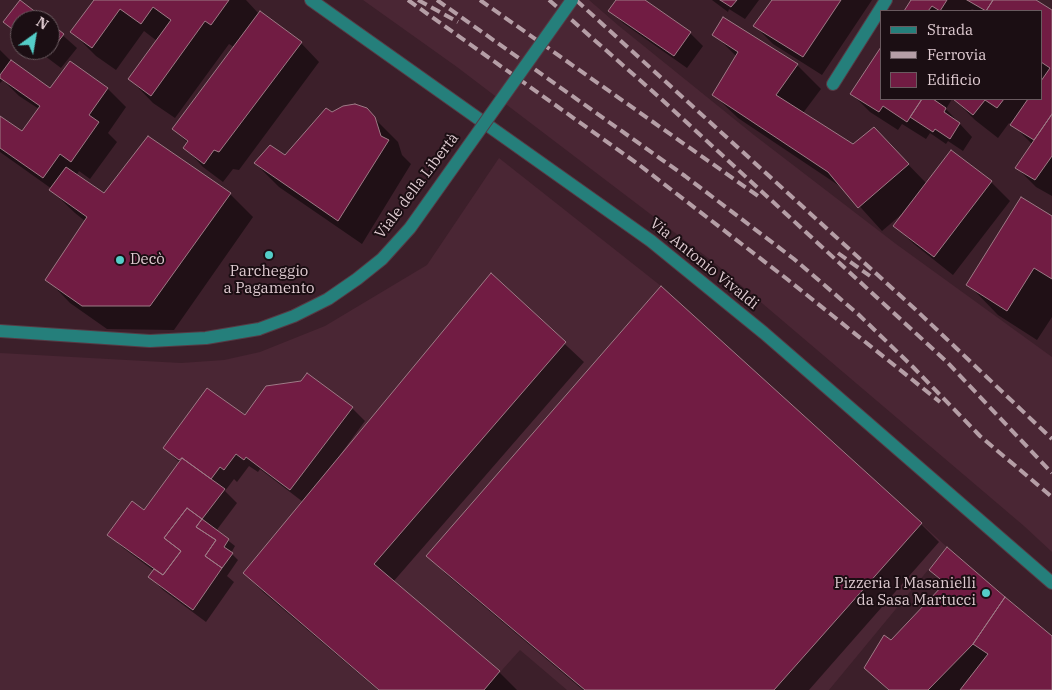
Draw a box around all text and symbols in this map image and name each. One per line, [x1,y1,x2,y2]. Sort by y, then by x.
north arrow [10,10,60,60]
legend [880,10,1042,100]
text: N [33,13,52,34]
text: Strada [927,20,973,39]
text: Ferrovia [927,45,986,64]
text: Edificio [927,70,981,89]
street label: Viale della Libertà [371,130,463,242]
street label: Via Antonio Vivaldi [646,215,762,313]
marker: Parcheggio a Pagamento [263,249,275,261]
place label: Decò [130,251,165,269]
marker: Decò [114,254,126,266]
place label: Parcheggio a Pagamento [224,263,314,298]
place label: Pizzeria I Masanielli da Sasa Martucci [834,575,976,610]
marker: Pizzeria I Masanielli da Sasa Martucci [980,587,992,599]

